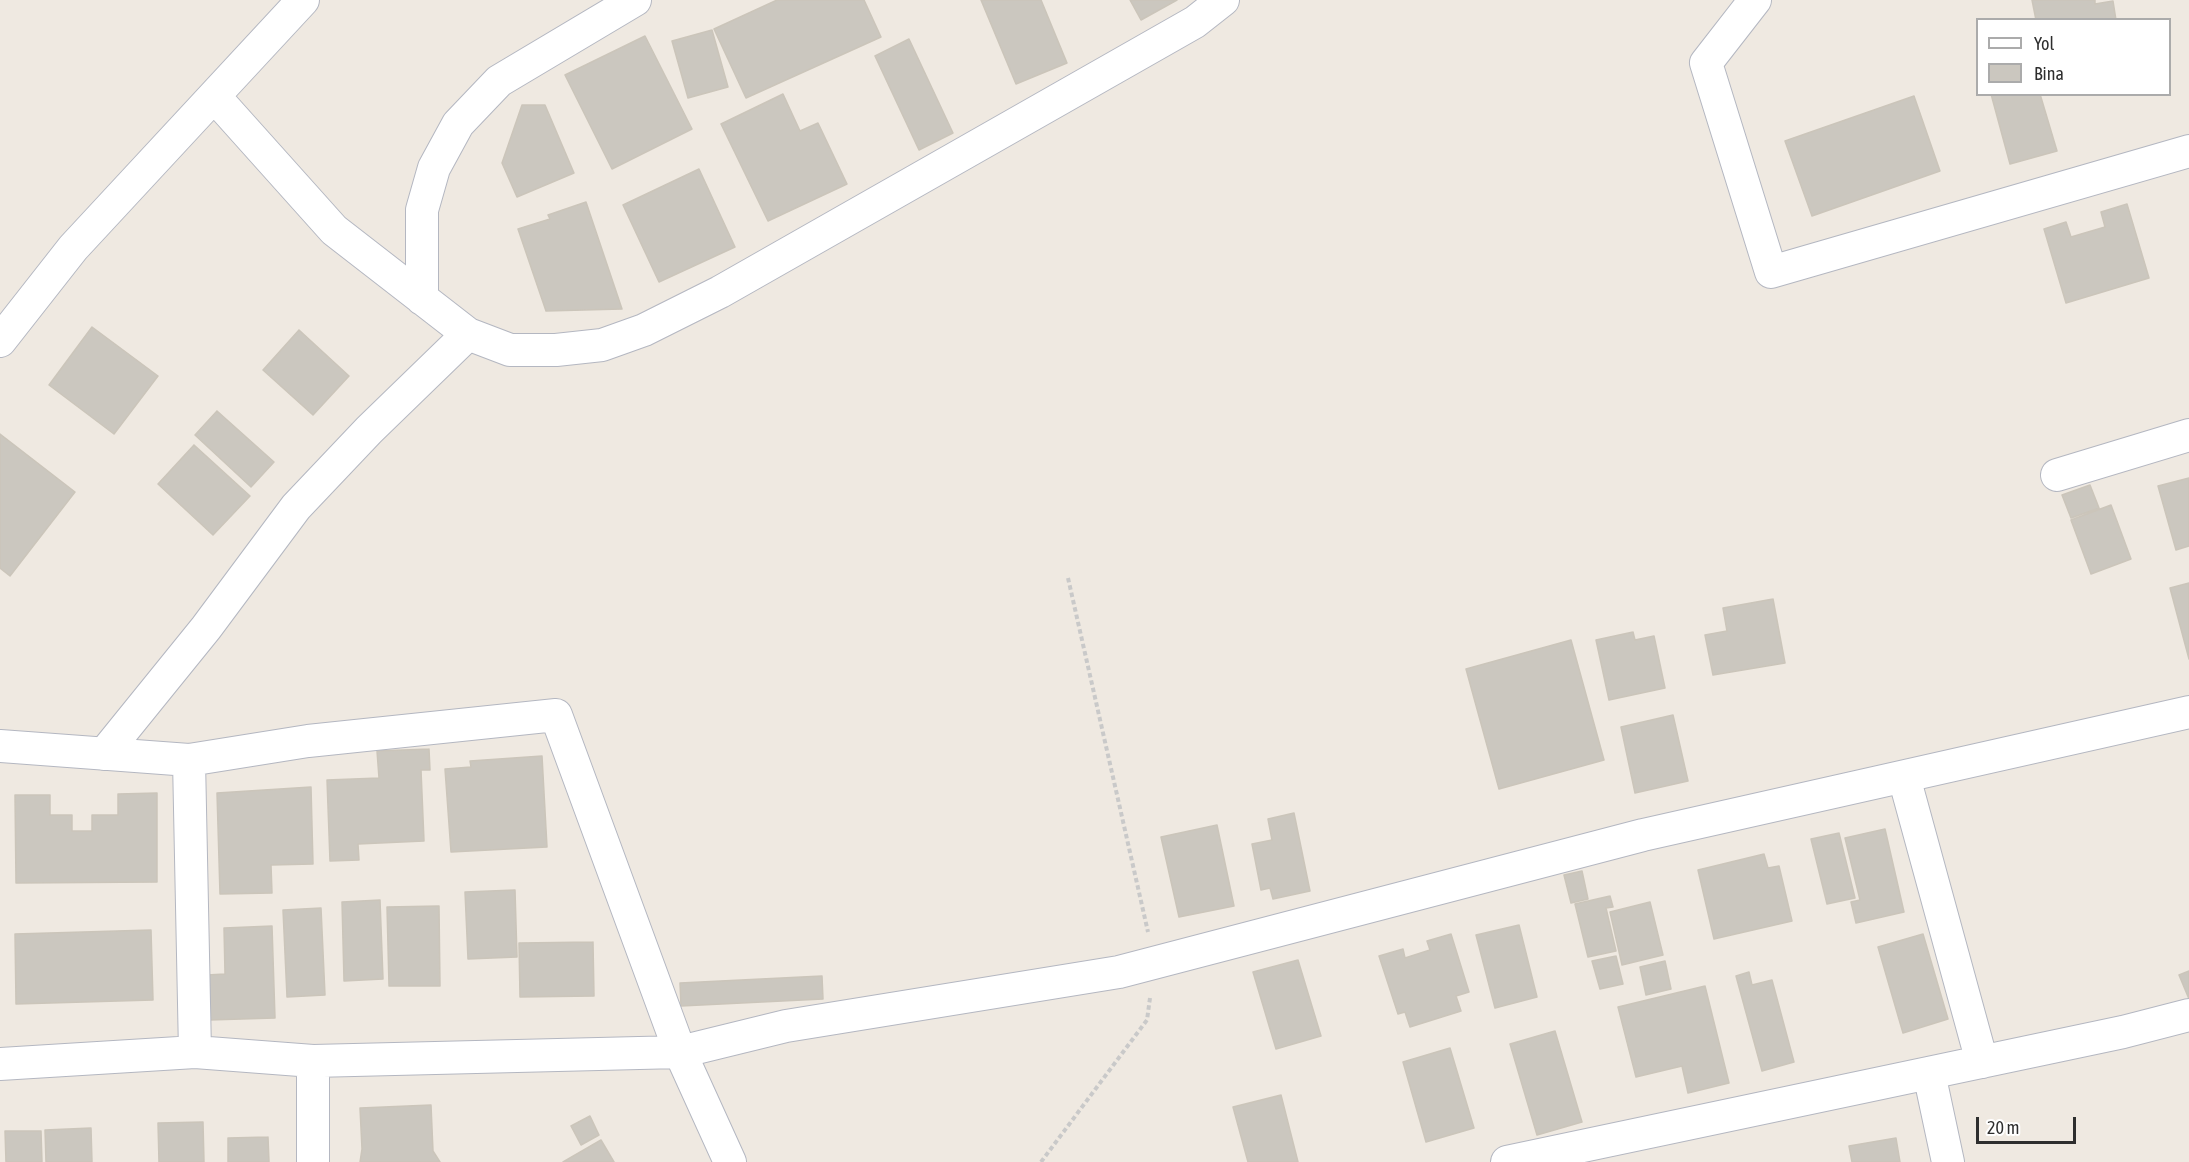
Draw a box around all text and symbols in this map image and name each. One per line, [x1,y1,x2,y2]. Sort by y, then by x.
legend [1976,18,2171,96]
text: Yol [2034,33,2054,54]
text: Bina [2034,63,2064,84]
scale bar [1979,1105,2080,1143]
text: 20 m [1987,1117,2019,1138]

